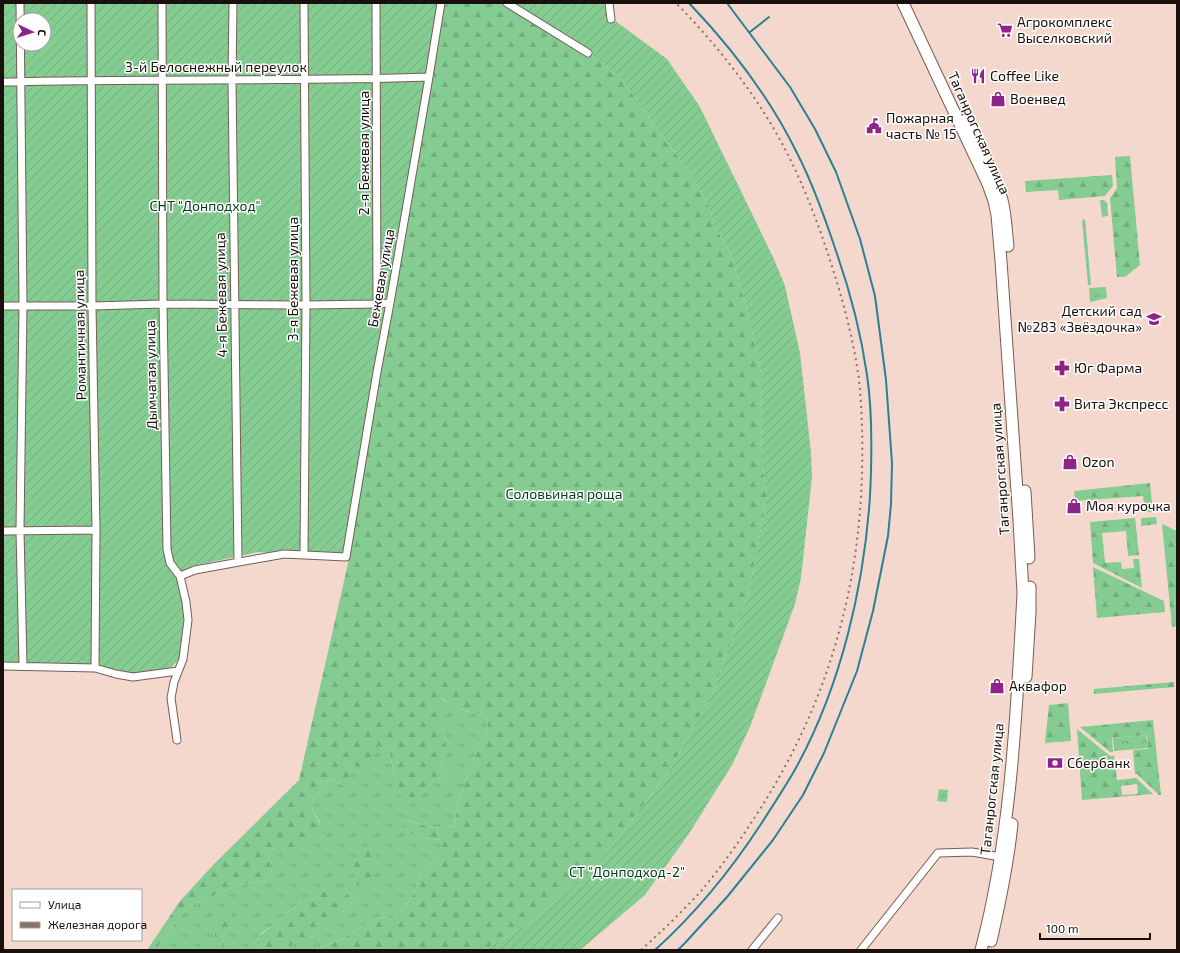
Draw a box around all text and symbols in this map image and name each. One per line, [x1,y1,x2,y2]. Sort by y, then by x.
north arrow [12,12,52,52]
place label: Агрокомплекс Выселковский [1017,13,1112,46]
supermarket icon: Агрокомплекс Выселковский [996,21,1014,39]
text: С [36,29,49,37]
street label: 3-й Белоснежный переулок [125,58,307,75]
restaurant icon: Coffee Like [969,67,987,85]
place label: Coffee Like [990,67,1059,84]
street label: Таганрогская улица [945,69,1014,197]
shop icon: Военвед [989,90,1007,108]
place label: Военвед [1010,90,1066,107]
street label: 2-я Бежевая улица [355,91,372,215]
place label: Пожарная часть № 15 [886,109,956,142]
public building icon: Пожарная часть № 15 [865,117,883,135]
park label: СНТ "Донподход" [150,197,260,214]
street label: 3-я Бежевая улица [284,217,301,341]
street label: Бежевая улица [363,227,398,328]
street label: 4-я Бежевая улица [211,232,230,358]
street label: Романтичная улица [70,269,89,401]
place label: Детский сад №283 «Звёздочка» [1017,302,1142,335]
school or university icon: Детский сад №283 «Звёздочка» [1145,310,1163,328]
street label: Дымчатая улица [141,320,160,430]
pharmacy icon: Юг Фарма [1053,359,1071,377]
place label: Юг Фарма [1074,359,1142,376]
pharmacy icon: Вита Экспресс [1053,395,1071,413]
place label: Вита Экспресс [1074,395,1169,412]
street label: Таганрогская улица [986,402,1013,536]
shop icon: Ozon [1061,453,1079,471]
place label: Ozon [1082,453,1115,470]
park label: Соловьиная роща [506,485,622,502]
shop icon: Моя курочка [1065,497,1083,515]
place label: Моя курочка [1086,497,1171,514]
shop icon: Аквафор [988,677,1006,695]
place label: Аквафор [1009,677,1067,694]
street label: Таганрогская улица [976,722,1007,856]
bank icon: Сбербанк [1046,754,1064,772]
place label: Сбербанк [1067,754,1131,771]
park label: СТ "Донподход-2" [569,863,685,880]
legend [12,889,142,941]
text: Улица [48,897,81,911]
scale bar [1040,915,1150,941]
text: Железная дорога [48,917,147,931]
text: 100 m [1046,921,1078,935]

